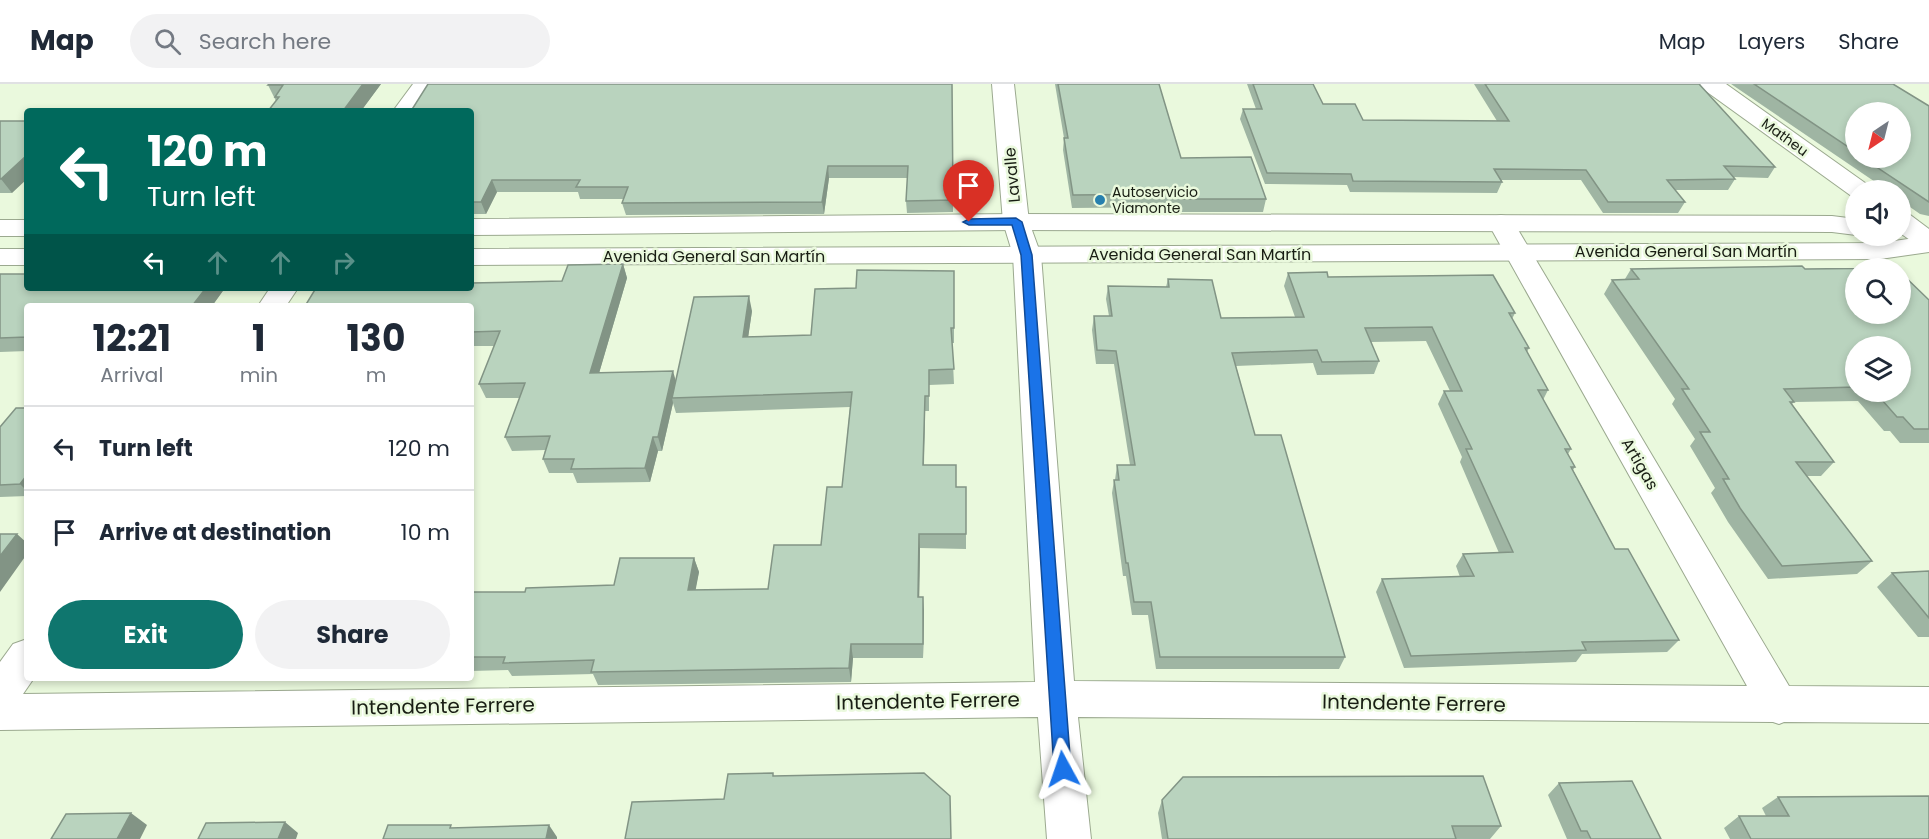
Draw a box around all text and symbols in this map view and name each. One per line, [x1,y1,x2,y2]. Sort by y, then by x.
search box [130,14,550,68]
text: Map [30,21,94,60]
icon: search [151,25,184,58]
text: Search here [199,26,331,57]
text: Map [1659,27,1705,56]
text: Layers [1738,27,1805,56]
text: Share [1838,27,1899,56]
north arrow [1845,102,1911,168]
map controls [1845,102,1911,402]
street label: Matheu [1758,113,1812,161]
text: 120 m [147,122,268,181]
icon: left [48,132,126,210]
street label: Lavalle [998,146,1026,204]
pin [943,160,994,222]
icon: arrive [952,169,985,202]
text: Turn left [147,178,256,215]
button: sound [1845,180,1911,246]
place label: Autoservicio Viamonte [1112,182,1198,218]
marker: Autoservicio Viamonte [1093,193,1107,207]
street label: Avenida General San Martín [1575,240,1797,263]
street label: Avenida General San Martín [1089,243,1311,266]
street label: Avenida General San Martín [603,245,825,268]
icon: left [138,246,171,279]
icon: ahead [201,246,234,279]
icon: ahead [264,246,297,279]
icon: right [327,246,360,279]
button: search [1845,258,1911,324]
text: 12:21 [93,313,171,364]
text: 1 [252,313,266,364]
text: 130 [347,313,405,364]
button: layers [1845,336,1911,402]
text: Arrival [100,361,163,389]
text: min [240,361,278,389]
text: m [366,361,386,389]
icon: left [48,432,81,465]
text: Turn left [99,433,193,464]
text: 120 m [388,433,450,464]
street label: Artigas [1616,434,1664,494]
icon: arrive [48,516,81,549]
text: Arrive at destination [99,517,331,548]
text: 10 m [401,517,450,548]
button: Exit [48,600,243,669]
button: Share [255,600,450,669]
street label: Intendente Ferrere [836,685,1020,717]
street label: Intendente Ferrere [1322,687,1506,719]
street label: Intendente Ferrere [351,690,535,722]
position arrow [1031,737,1095,801]

